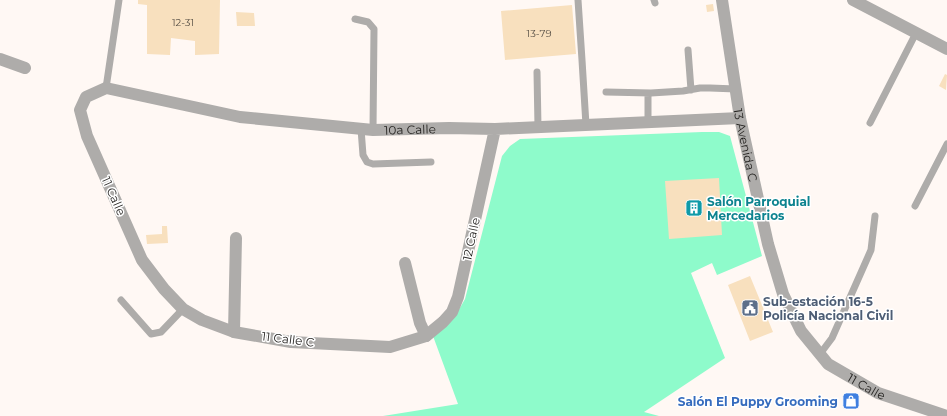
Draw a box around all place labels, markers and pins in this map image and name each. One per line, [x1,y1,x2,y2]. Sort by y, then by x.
place label: Salón Parroquial Mercedarios [707,194,810,223]
building icon: Salón Parroquial Mercedarios [684,198,704,218]
place label: Sub-estación 16-5 Policía Nacional Civil [763,294,893,323]
public building icon: Sub-estación 16-5 Policía Nacional Civil [740,298,760,318]
shop icon: Salón El Puppy Grooming [841,391,861,411]
place label: Salón El Puppy Grooming [678,394,838,409]

